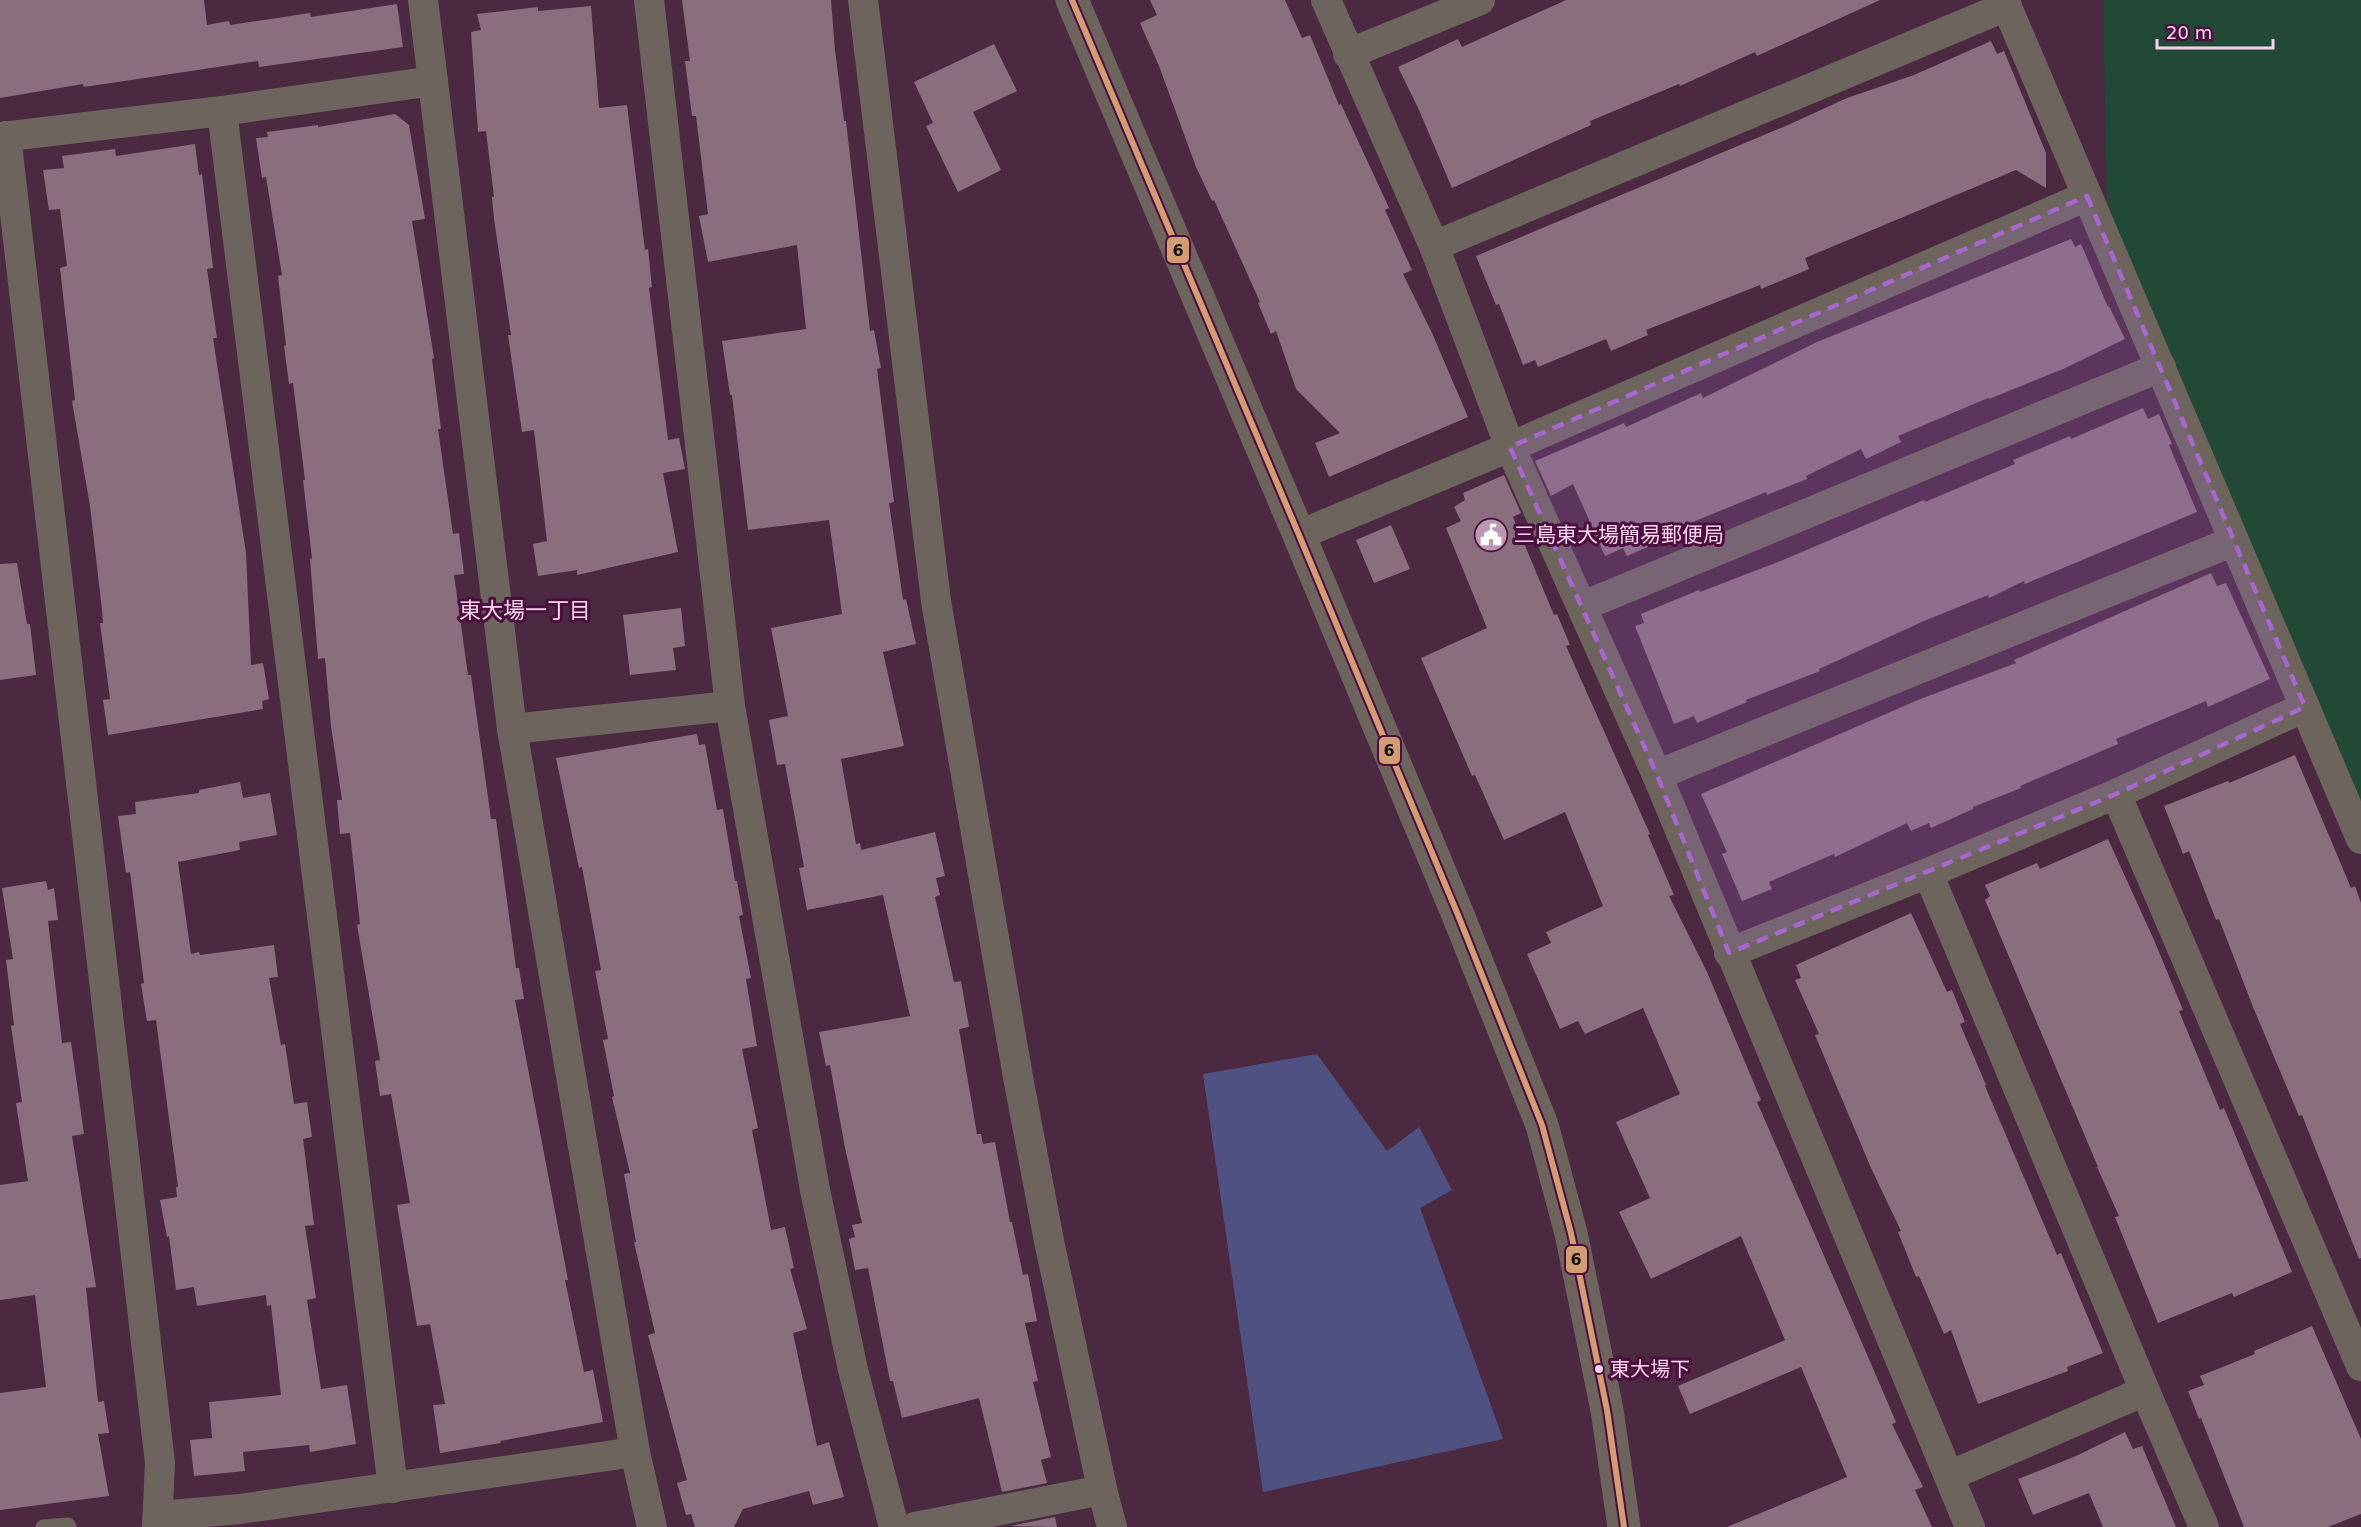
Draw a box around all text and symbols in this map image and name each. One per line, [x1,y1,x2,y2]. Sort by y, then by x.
scale bar [2157,12,2272,50]
text: 20 m [2166,22,2212,43]
line badge: 6 [1166,236,1190,264]
text: 6 [1172,241,1184,260]
public building icon: 三島東大場簡易郵便局 [1473,517,1509,553]
place label: 三島東大場簡易郵便局 [1514,523,1724,547]
district label: 東大場一丁目 [459,598,591,623]
line badge: 6 [1378,736,1401,765]
text: 6 [1383,741,1395,760]
line badge: 6 [1565,1245,1588,1274]
text: 6 [1570,1250,1582,1269]
place label: 東大場下 [1610,1357,1690,1381]
marker: 東大場下 [1593,1363,1605,1375]

